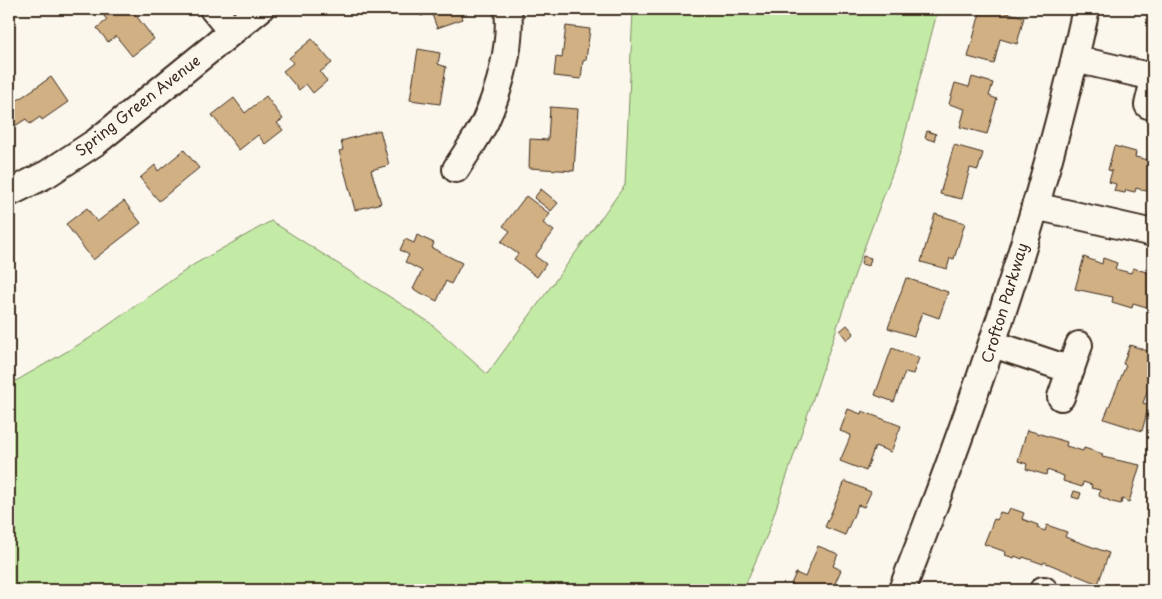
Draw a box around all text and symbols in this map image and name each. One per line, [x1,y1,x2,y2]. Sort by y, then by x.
street label: Spring Green Avenue [70,49,204,161]
street label: Crofton Parkway [974,240,1033,365]

